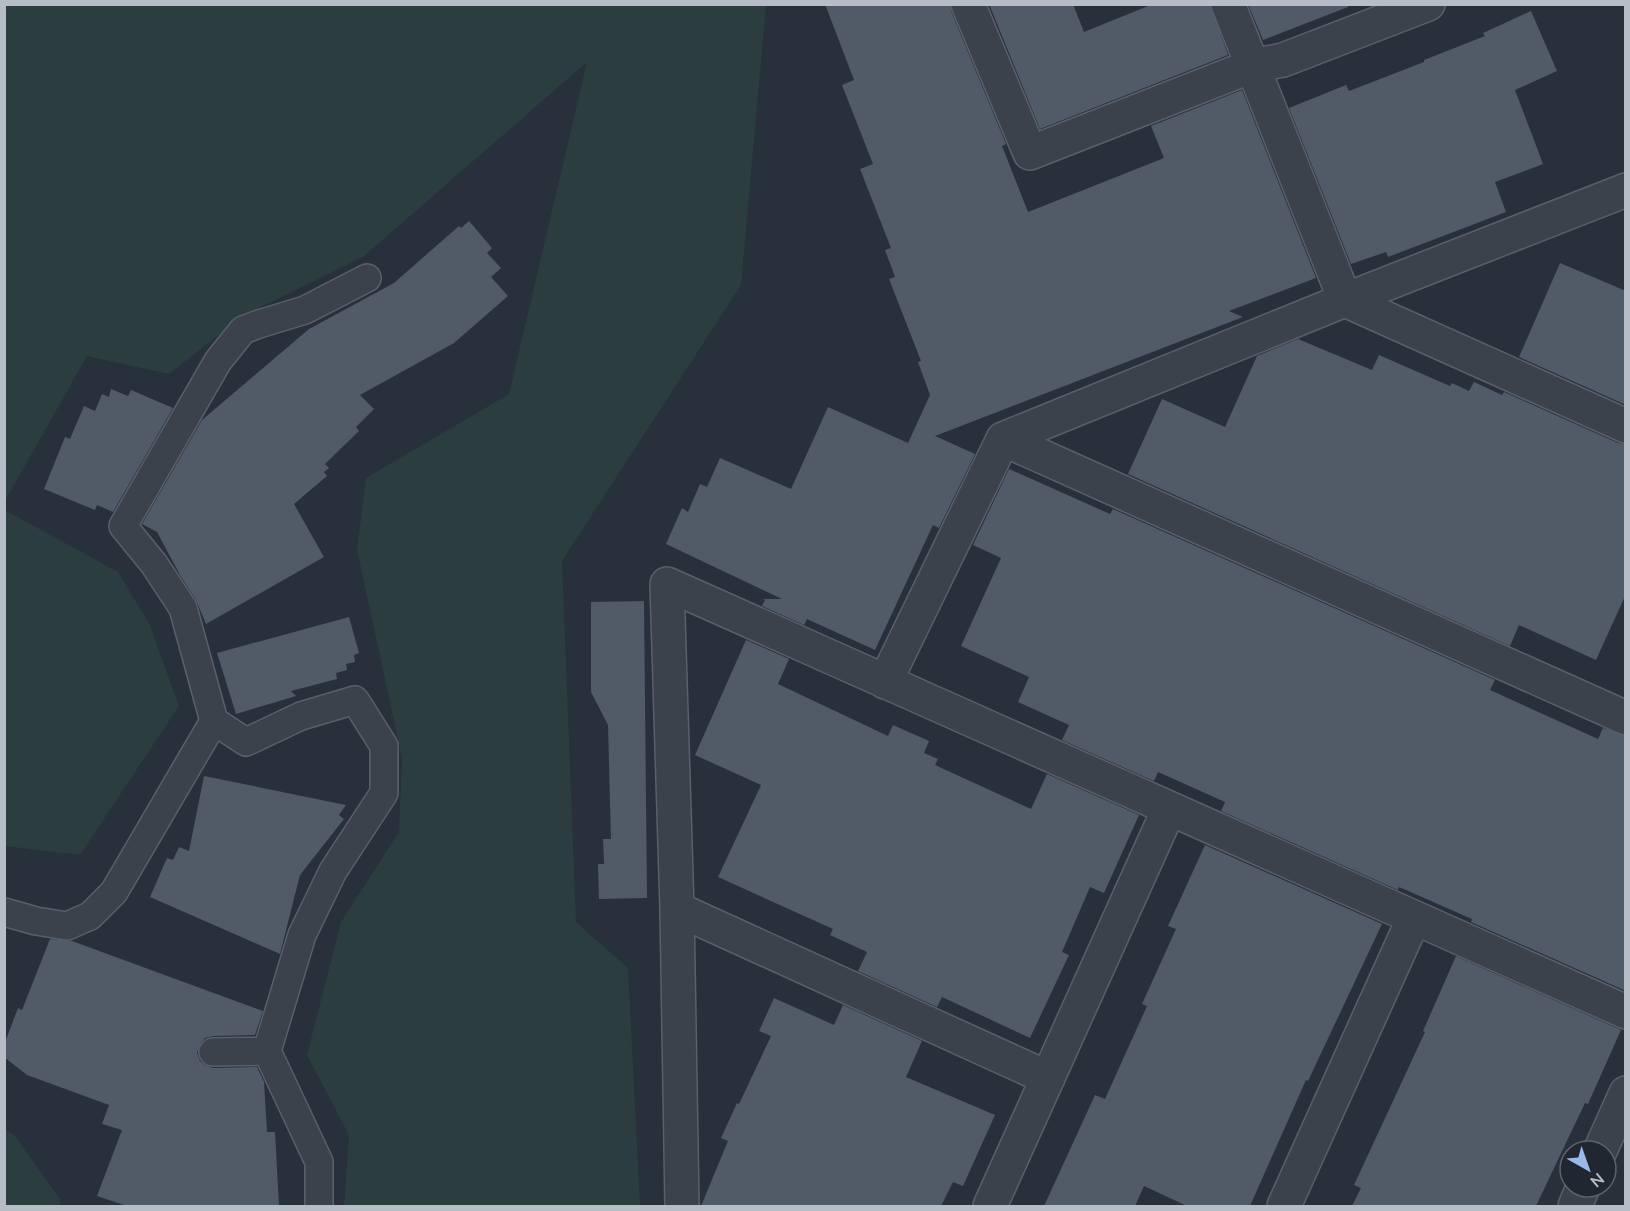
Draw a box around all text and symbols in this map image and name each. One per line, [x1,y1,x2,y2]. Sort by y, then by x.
north arrow [1558,1139,1618,1199]
text: N [1585,1167,1609,1192]

